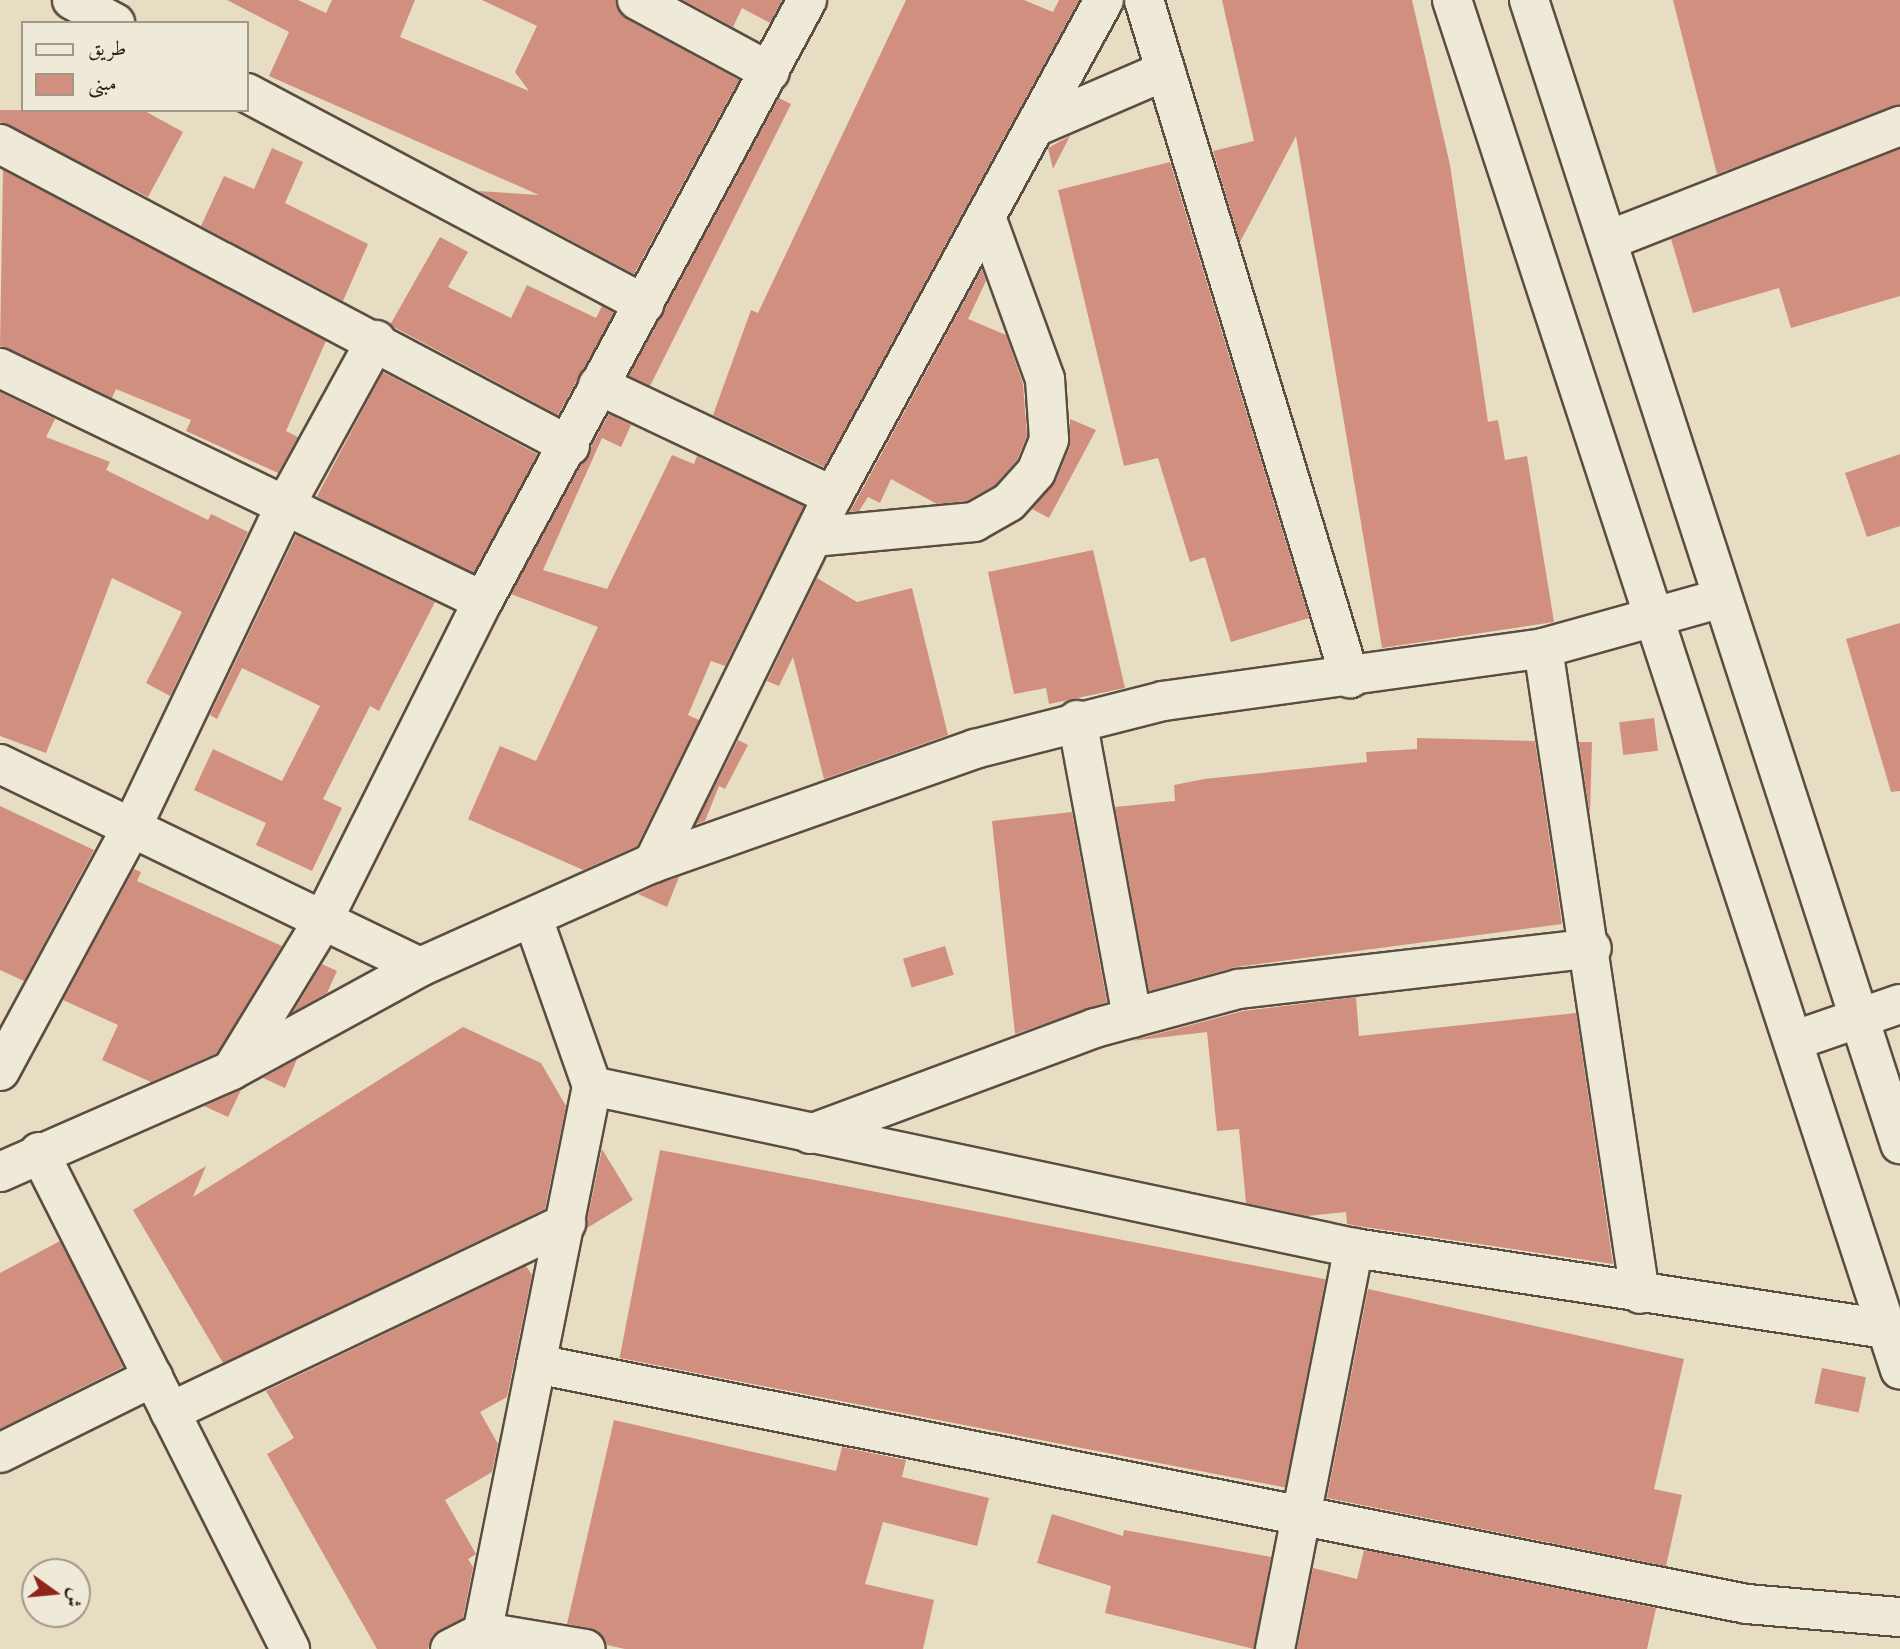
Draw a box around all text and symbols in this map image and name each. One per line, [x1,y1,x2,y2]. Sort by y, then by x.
legend [21,21,248,112]
text: طريق [88,35,126,62]
text: مبنى [88,70,117,97]
north arrow [21,1558,91,1628]
text: ش [60,1586,88,1610]

